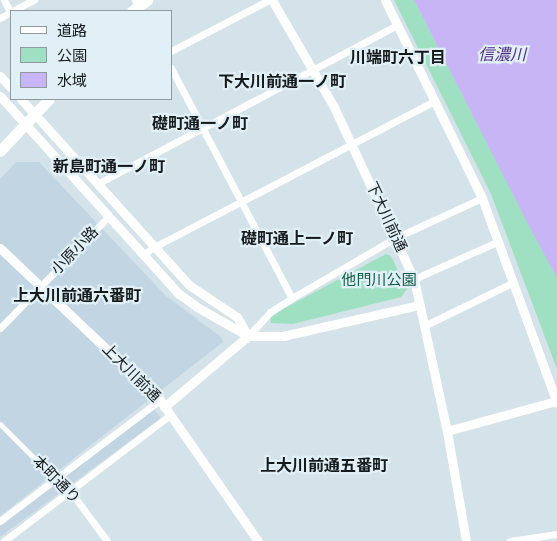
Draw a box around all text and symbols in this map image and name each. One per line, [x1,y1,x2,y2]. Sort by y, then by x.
legend [10,10,172,100]
text: 道路 [57,22,87,40]
water label: 信濃川 [478,45,526,65]
text: 公園 [57,47,87,65]
district label: 川端町六丁目 [350,48,446,68]
text: 水域 [57,72,87,90]
district label: 下大川前通一ノ町 [218,72,346,92]
district label: 礎町通一ノ町 [152,114,248,134]
district label: 新島町通一ノ町 [53,157,165,177]
street label: 下大川前通 [362,179,410,255]
street label: 小原小路 [48,223,102,279]
district label: 礎町通上一ノ町 [241,229,353,249]
park label: 他門川公園 [342,272,416,290]
district label: 上大川前通六番町 [13,286,141,306]
street label: 上大川前通 [98,340,164,406]
street label: 本町通り [28,452,84,508]
district label: 上大川前通五番町 [260,456,388,476]

